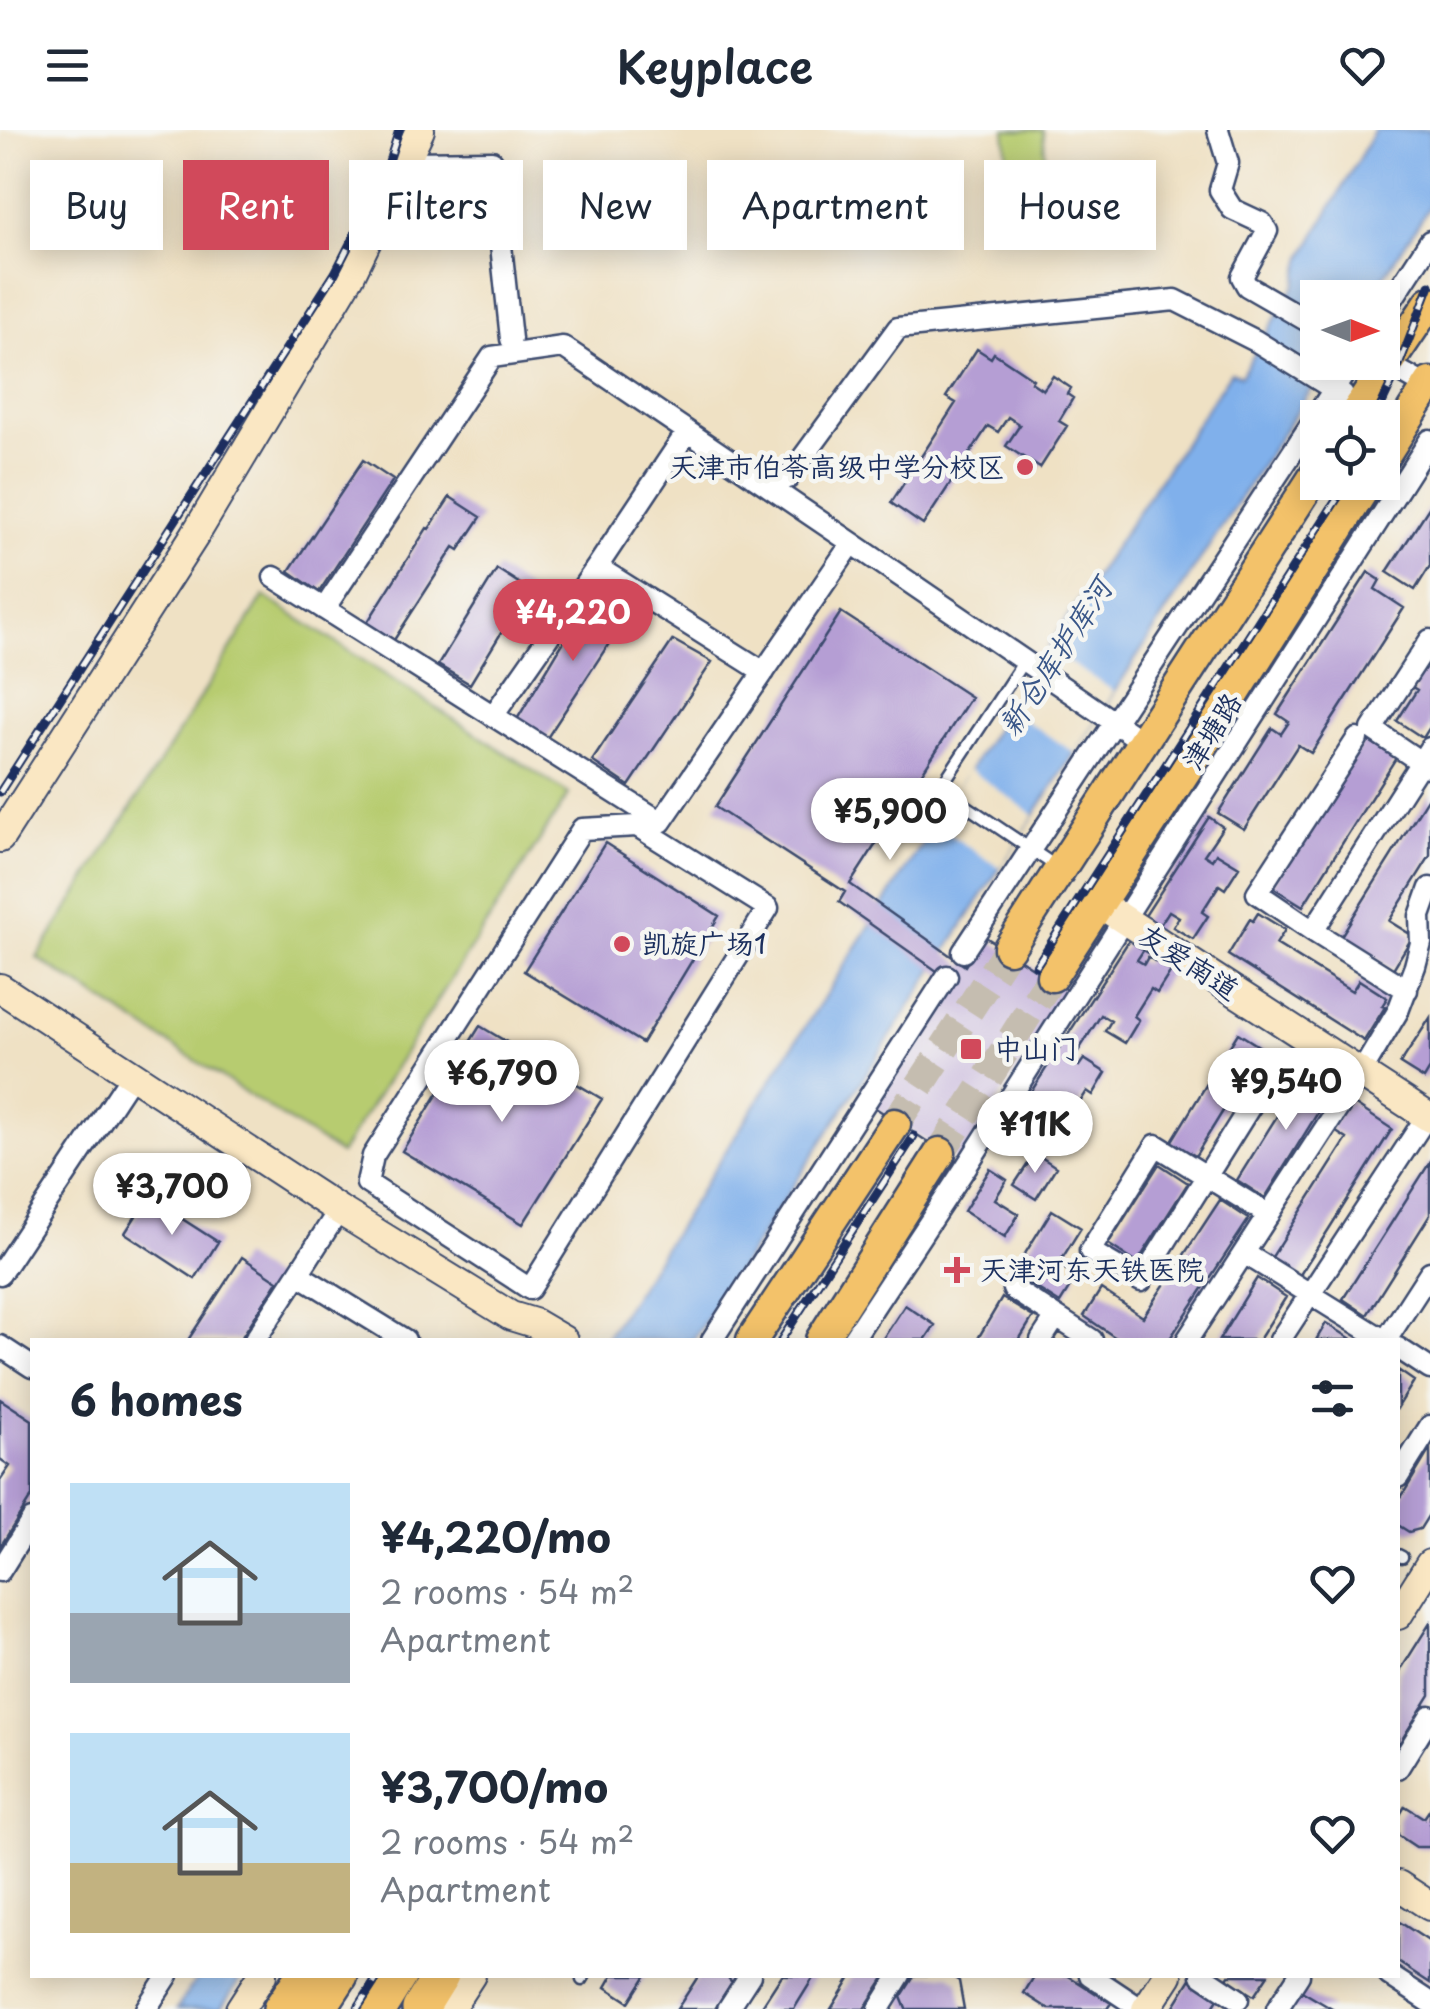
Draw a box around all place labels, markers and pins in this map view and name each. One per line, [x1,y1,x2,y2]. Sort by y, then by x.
place label: 天津市伯苓高级中学分校区 [669,444,1005,487]
marker: 天津市伯苓高级中学分校区 [1014,456,1036,478]
pin: ¥4,220 [492,579,654,664]
pin: ¥5,900 [809,778,971,863]
place label: 凯旋广场1 [642,921,767,964]
marker: 凯旋广场1 [611,933,633,955]
place label: 中山门 [994,1026,1078,1069]
marker: 中山门 [958,1036,984,1062]
pin: ¥6,790 [421,1040,583,1125]
pin: ¥9,540 [1205,1048,1367,1133]
pin: ¥11K [976,1091,1094,1176]
pin: ¥3,700 [91,1153,253,1238]
place label: 天津河东天铁医院 [980,1247,1204,1290]
marker: 天津河东天铁医院 [944,1257,970,1283]

